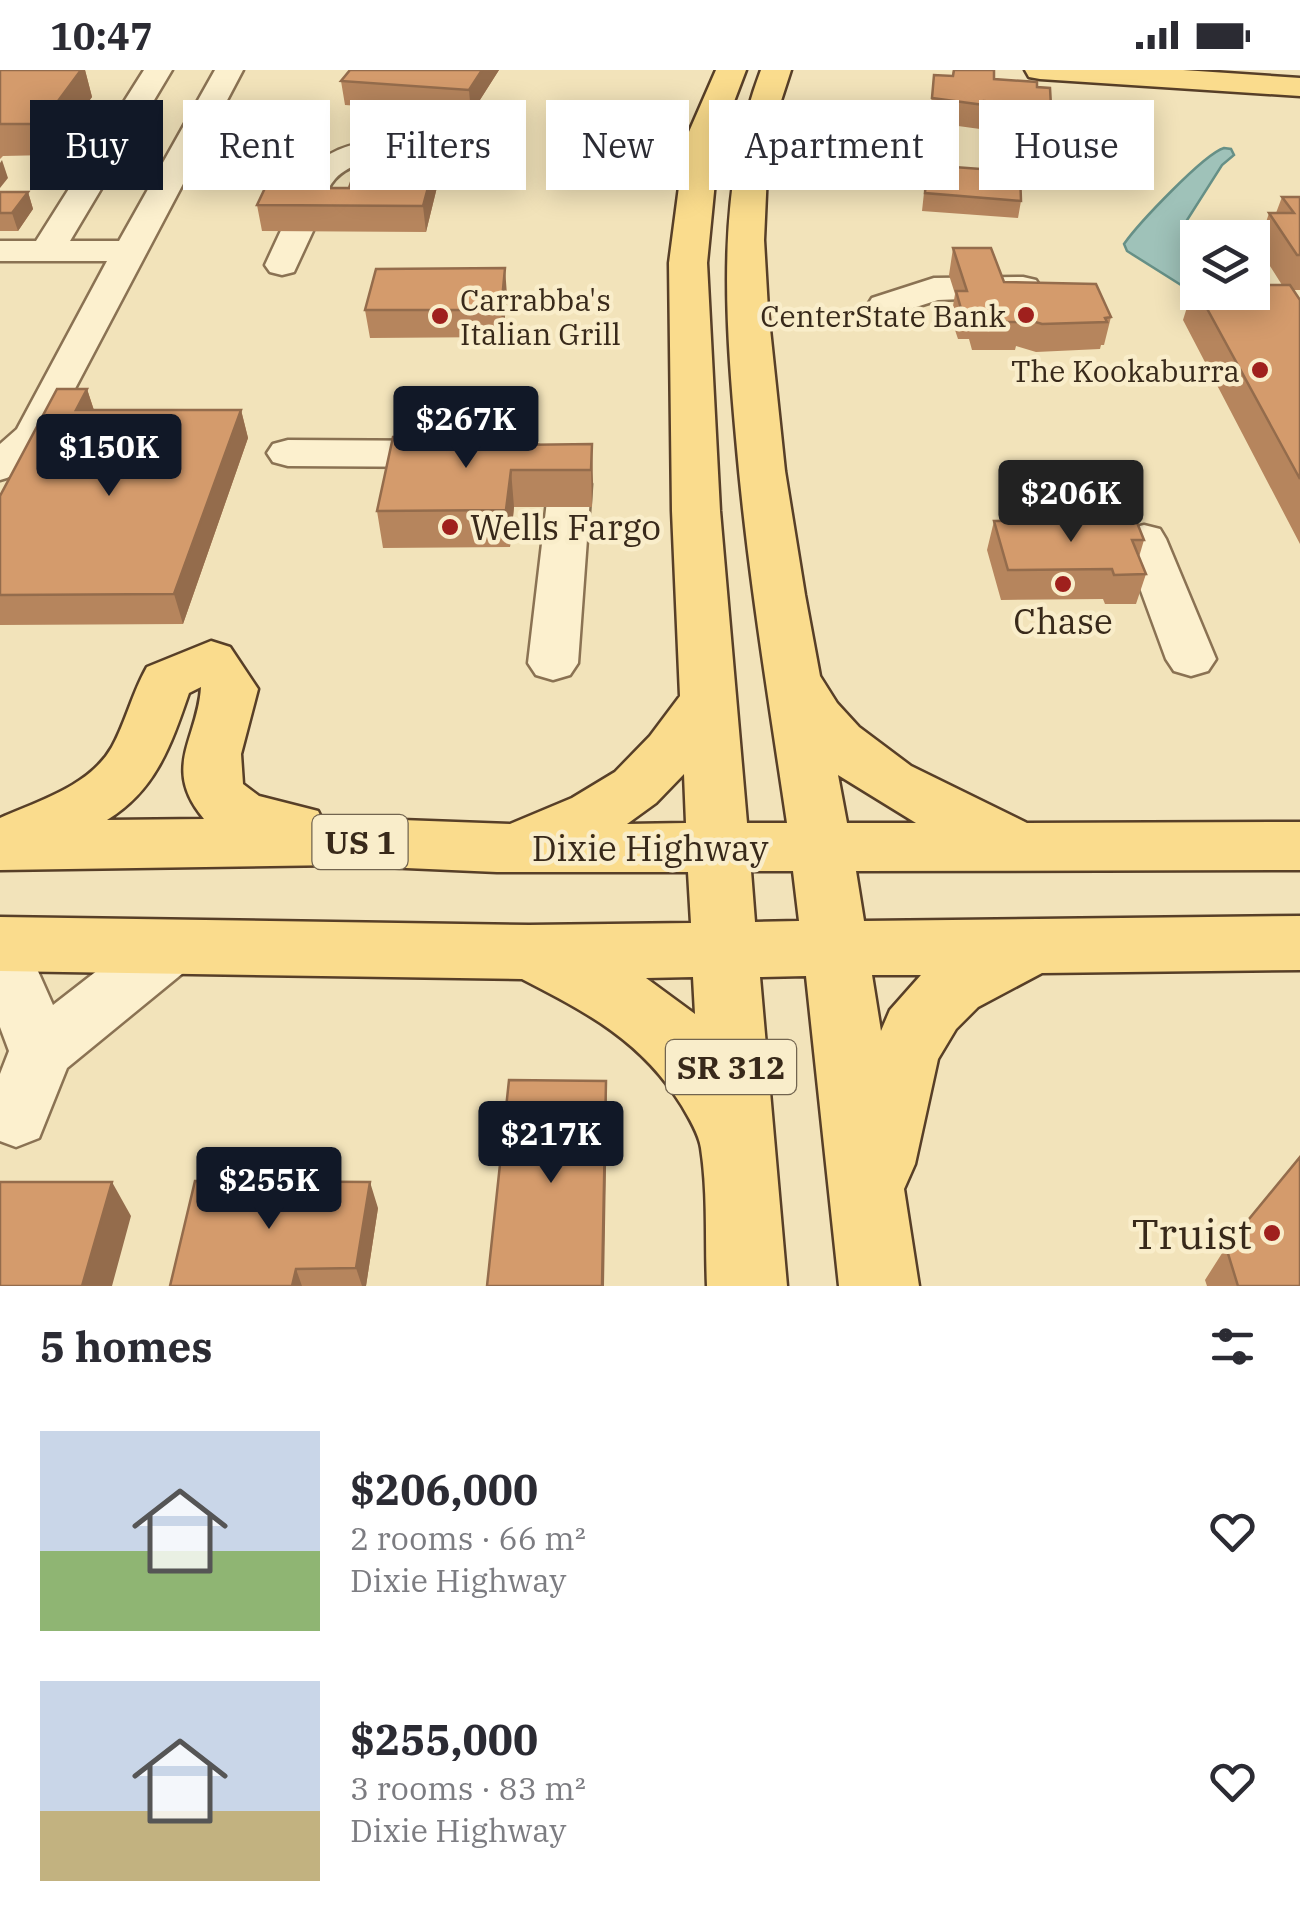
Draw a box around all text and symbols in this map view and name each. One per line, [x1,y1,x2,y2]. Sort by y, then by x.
text: 10:47 [50,11,153,60]
chip: Buy [30,100,163,190]
chip: Rent [183,100,330,190]
chip: Filters [350,100,526,190]
chip: New [546,100,689,190]
chip: Apartment [709,100,959,190]
chip: House [979,100,1154,190]
map controls [1180,220,1270,310]
button: layers [1180,220,1270,310]
place label: Carrabba's Italian Grill [460,280,621,353]
place label: CenterState Bank [760,296,1006,335]
marker: CenterState Bank [1015,304,1037,326]
marker: Carrabba's Italian Grill [429,305,451,327]
place label: The Kookaburra [1011,351,1240,390]
marker: The Kookaburra [1249,359,1271,381]
pin: $267K [396,386,536,471]
text: $267K [415,397,517,439]
pin: $150K [39,414,179,499]
text: $150K [58,425,160,467]
pin: $206K [1001,460,1141,545]
text: $206K [1020,471,1122,513]
place label: Wells Fargo [470,504,661,550]
marker: Wells Fargo [439,516,461,538]
marker: Chase [1052,573,1074,595]
place label: Chase [1013,598,1113,644]
road number: US 1 [312,815,408,869]
street label: Dixie Highway [532,825,769,871]
road number: SR 312 [666,1040,796,1094]
pin: $217K [481,1101,621,1186]
text: $217K [500,1112,602,1154]
pin: $255K [199,1147,339,1232]
text: $255K [218,1158,320,1200]
place label: Truist [1132,1206,1252,1261]
marker: Truist [1261,1222,1283,1244]
text: 5 homes [40,1319,213,1374]
icon: filters [1205,1319,1260,1374]
text: $206,000 [350,1462,538,1517]
icon: home [120,1471,240,1591]
icon: heart [1205,1504,1260,1559]
text: 2 rooms · 66 m² [350,1517,586,1559]
text: Dixie Highway [350,1559,566,1601]
text: $255,000 [350,1712,538,1767]
icon: home [120,1721,240,1841]
icon: heart [1205,1754,1260,1809]
text: 3 rooms · 83 m² [350,1767,586,1809]
text: Dixie Highway [350,1809,566,1851]

